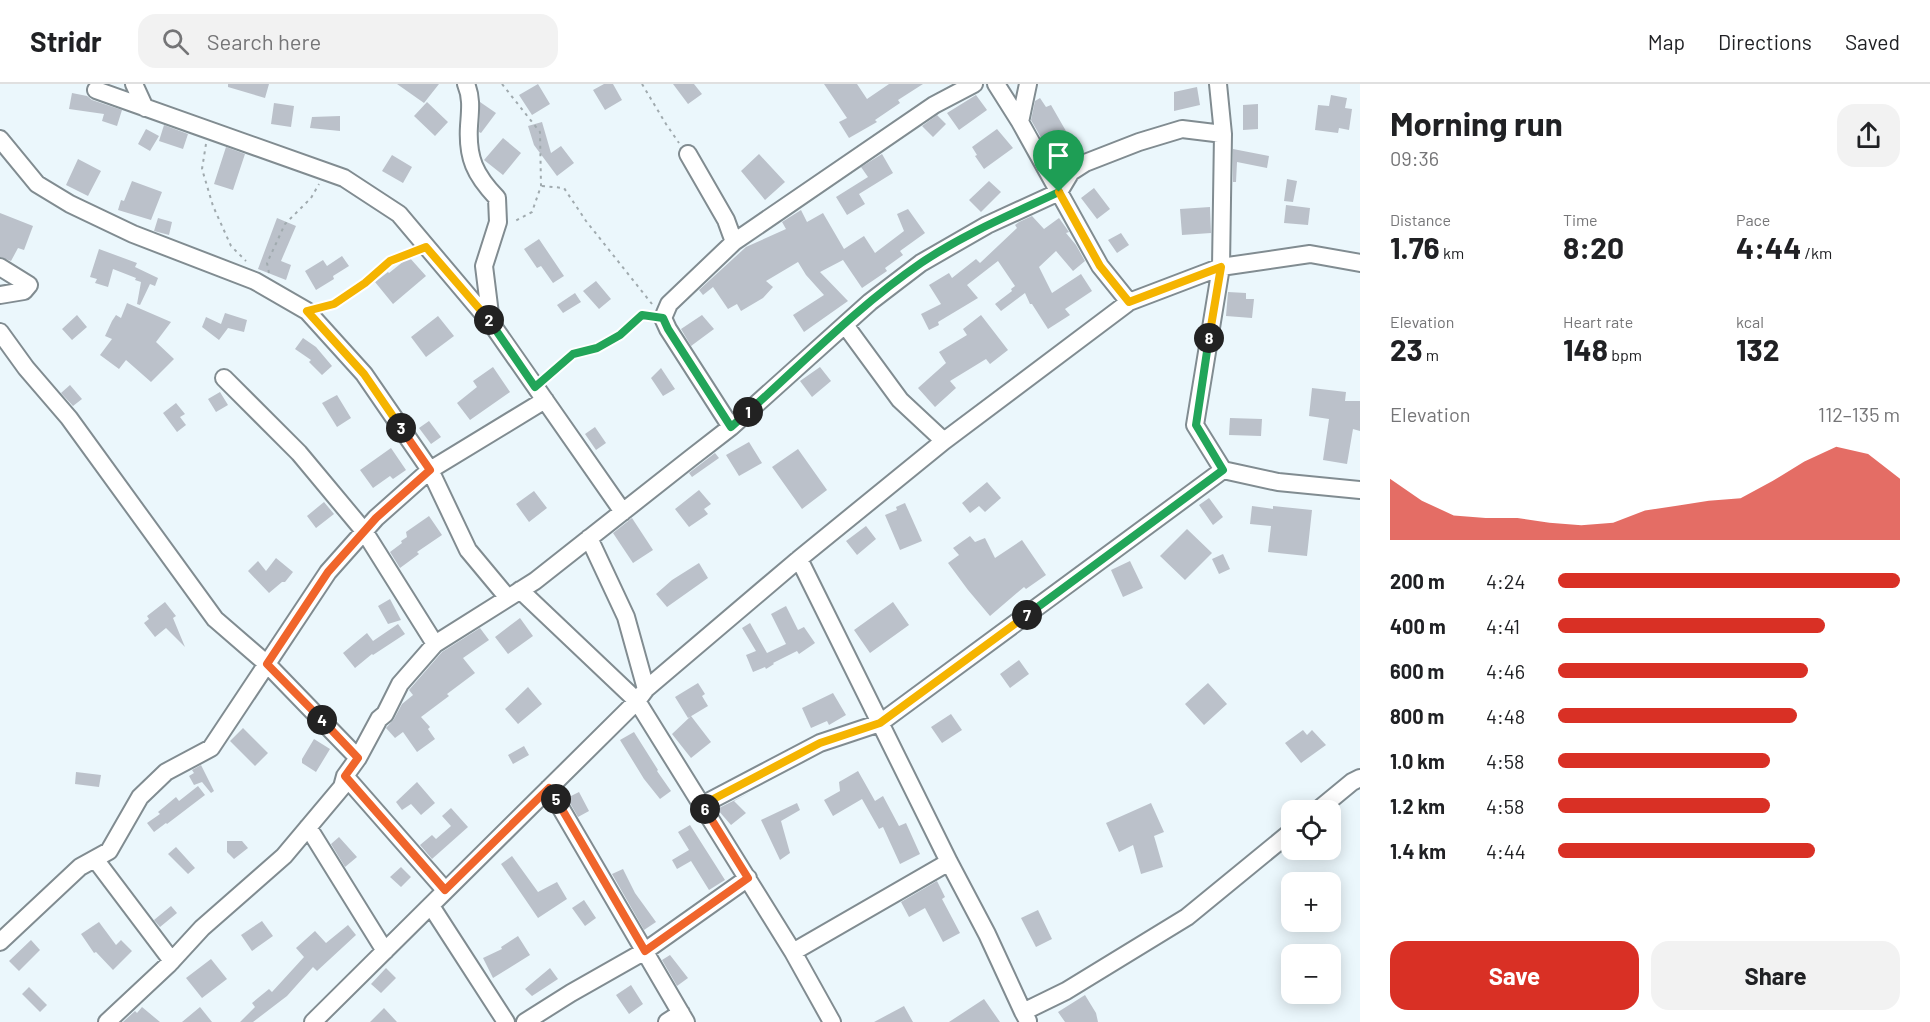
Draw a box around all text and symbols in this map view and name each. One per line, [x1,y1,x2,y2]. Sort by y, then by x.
search box [138,14,558,68]
text: Stridr [30,24,102,58]
icon: search [159,25,192,58]
text: Search here [207,28,321,54]
text: Map [1648,29,1685,54]
text: Directions [1718,29,1812,54]
text: Saved [1845,29,1900,54]
text: Morning run [1390,103,1563,143]
button: share [1837,104,1900,167]
pin [1033,130,1084,192]
icon: arrive [1042,139,1075,172]
text: 09:36 [1390,146,1439,170]
text: Distance [1390,210,1451,229]
text: Time [1563,210,1598,229]
text: Pace [1736,210,1770,229]
text: 1.76 [1390,229,1440,265]
text: 8:20 [1563,229,1624,265]
text: 4:44 [1736,229,1801,265]
text: km [1440,243,1464,262]
text: /km [1801,243,1832,262]
pin: 2 [474,305,504,335]
text: 2 [485,310,493,329]
text: Elevation [1390,312,1454,331]
text: Heart rate [1563,312,1633,331]
text: kcal [1736,312,1764,331]
pin: 8 [1194,323,1224,353]
text: 8 [1205,328,1213,347]
text: 23 [1390,331,1423,367]
text: 148 [1563,331,1608,367]
text: 132 [1736,331,1780,367]
text: m [1423,345,1439,364]
text: bpm [1608,345,1642,364]
pin: 1 [733,397,763,427]
text: 1 [745,402,751,421]
text: Elevation [1390,402,1471,426]
text: 112–135 m [1818,402,1900,426]
pin: 3 [386,413,416,443]
text: 3 [397,418,405,437]
text: 200 m [1390,569,1445,593]
text: 4:24 [1486,569,1526,593]
pin: 7 [1012,600,1042,630]
text: 7 [1023,605,1031,624]
text: 400 m [1390,614,1446,638]
text: 4:41 [1486,614,1520,638]
text: 600 m [1390,659,1444,683]
text: 4:46 [1486,659,1525,683]
text: 800 m [1390,704,1444,728]
text: 4:48 [1486,704,1525,728]
pin: 4 [307,705,337,735]
text: 4 [317,710,327,729]
text: 1.0 km [1390,749,1445,773]
text: 4:58 [1486,749,1525,773]
pin: 5 [541,784,571,814]
text: 5 [552,789,560,808]
pin: 6 [690,794,720,824]
text: 1.2 km [1390,794,1445,818]
text: 4:58 [1486,794,1525,818]
text: 6 [701,799,709,818]
map controls [1281,800,1341,1004]
button: locate [1281,800,1341,860]
text: 1.4 km [1390,839,1446,863]
text: 4:44 [1486,839,1526,863]
button: + [1281,872,1341,932]
button: Save [1390,941,1639,1010]
button: Share [1651,941,1900,1010]
button: − [1281,944,1341,1004]

